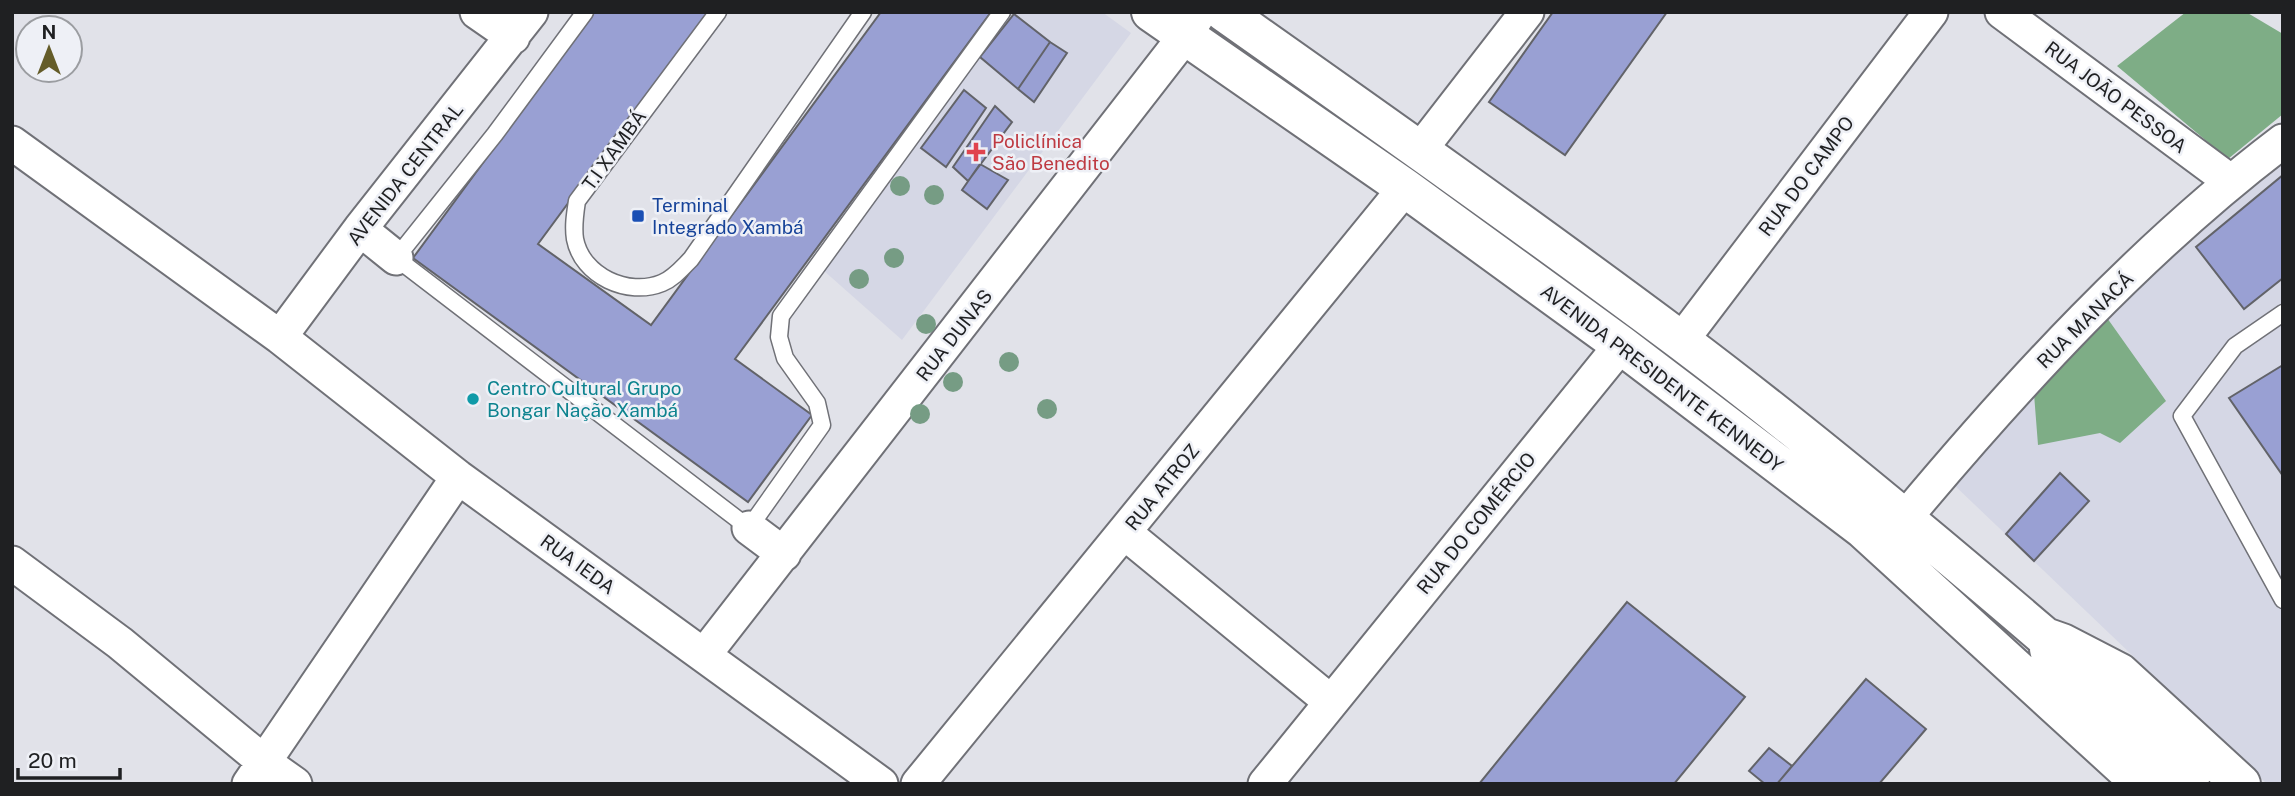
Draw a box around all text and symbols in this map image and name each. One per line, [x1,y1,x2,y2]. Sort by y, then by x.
north arrow [14,14,84,84]
text: N [42,21,56,43]
street label: RUA JOÃO PESSOA [2041,37,2191,157]
street label: AVENIDA CENTRAL [343,98,467,250]
street label: T.I XAMBÁ [578,106,650,194]
street label: RUA DO CAMPO [1754,112,1858,240]
place label: Policlínica São Benedito [992,130,1110,174]
marker: Policlínica São Benedito [966,142,986,162]
place label: Terminal Integrado Xambá [652,194,803,238]
marker: Terminal Integrado Xambá [630,208,646,224]
street label: RUA MANACÁ [2032,267,2138,373]
street label: AVENIDA PRESIDENTE KENNEDY [1536,280,1788,477]
street label: RUA DUNAS [911,285,997,385]
place label: Centro Cultural Grupo Bongar Nação Xambá [487,377,682,421]
marker: Centro Cultural Grupo Bongar Nação Xambá [465,391,481,407]
street label: RUA ATROZ [1121,439,1203,535]
street label: RUA DO COMÉRCIO [1412,448,1540,598]
street label: RUA IEDA [536,530,620,598]
scale bar [18,736,119,780]
text: 20 m [28,748,77,773]

